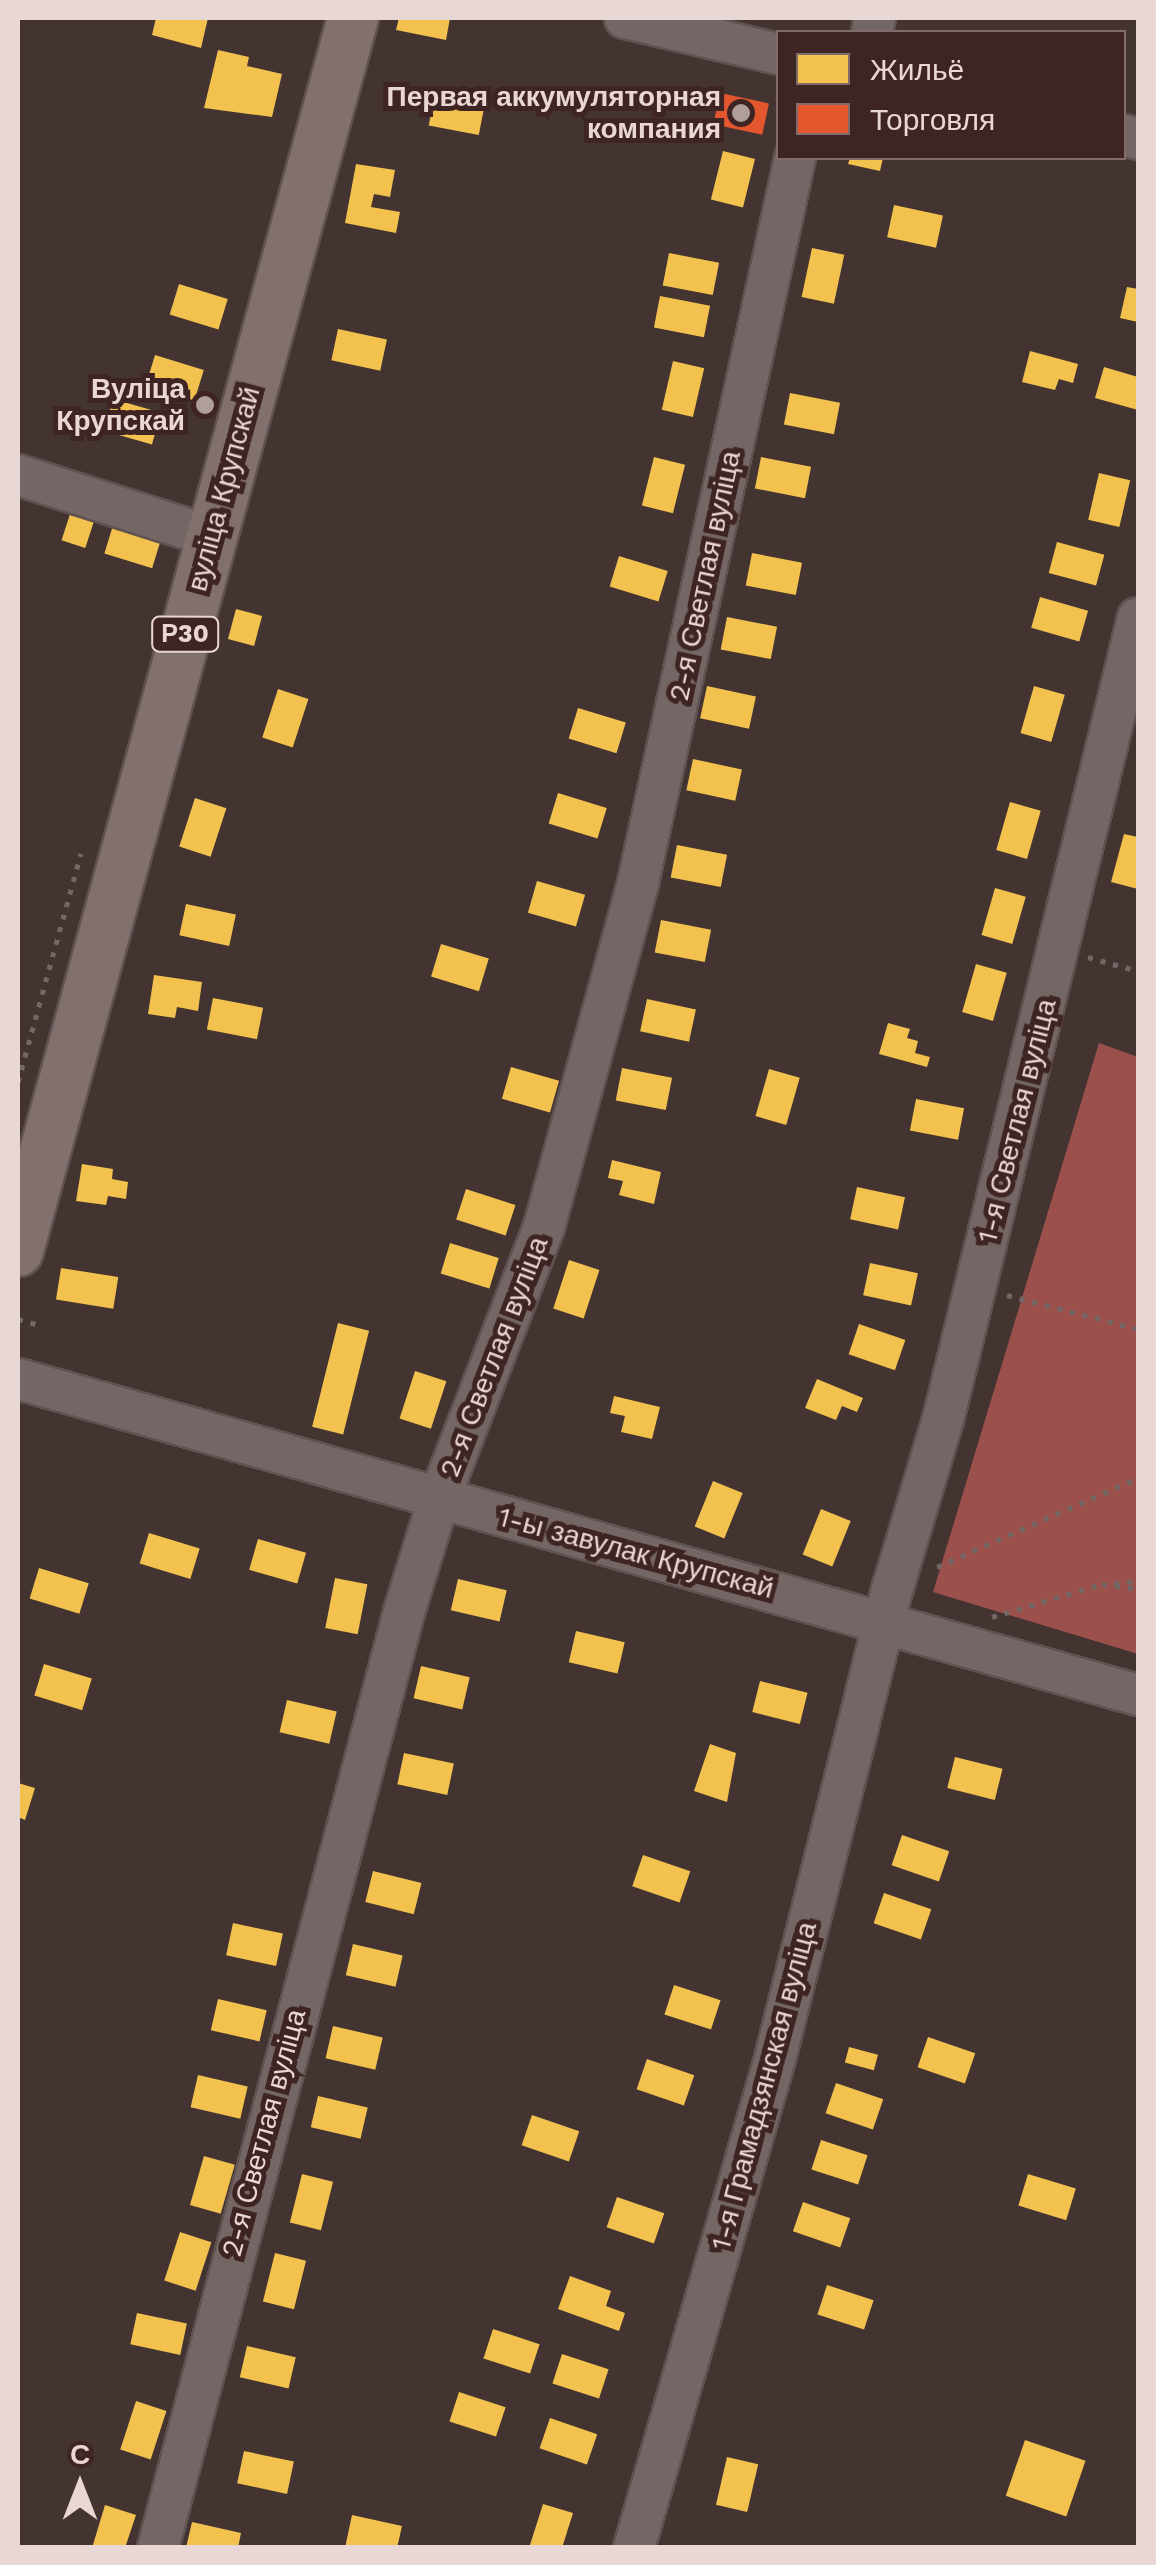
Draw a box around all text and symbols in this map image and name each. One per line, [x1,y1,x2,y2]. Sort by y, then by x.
legend [776,30,1126,160]
text: Жильё [870,52,964,87]
place label: Первая аккумуляторная компания [387,80,721,146]
marker: Первая аккумуляторная компания [730,102,752,124]
text: Торговля [870,102,995,137]
place label: Вуліца Крупскай [56,372,185,438]
street label: вуліца Крупскай [181,383,267,595]
marker: Вуліца Крупскай [194,394,216,416]
street label: 2-я Светлая вуліца [662,448,748,704]
road number: Р30 [150,614,220,654]
street label: 1-я Светлая вуліца [970,996,1064,1246]
street label: 2-я Светлая вуліца [433,1232,555,1482]
street label: 1-ы завулак Крупскай [495,1500,777,1606]
street label: 1-я Грамадзянская вуліца [704,1918,824,2254]
street label: 2-я Светлая вуліца [215,2006,313,2260]
north arrow [30,2435,130,2535]
text: С [70,2438,90,2471]

